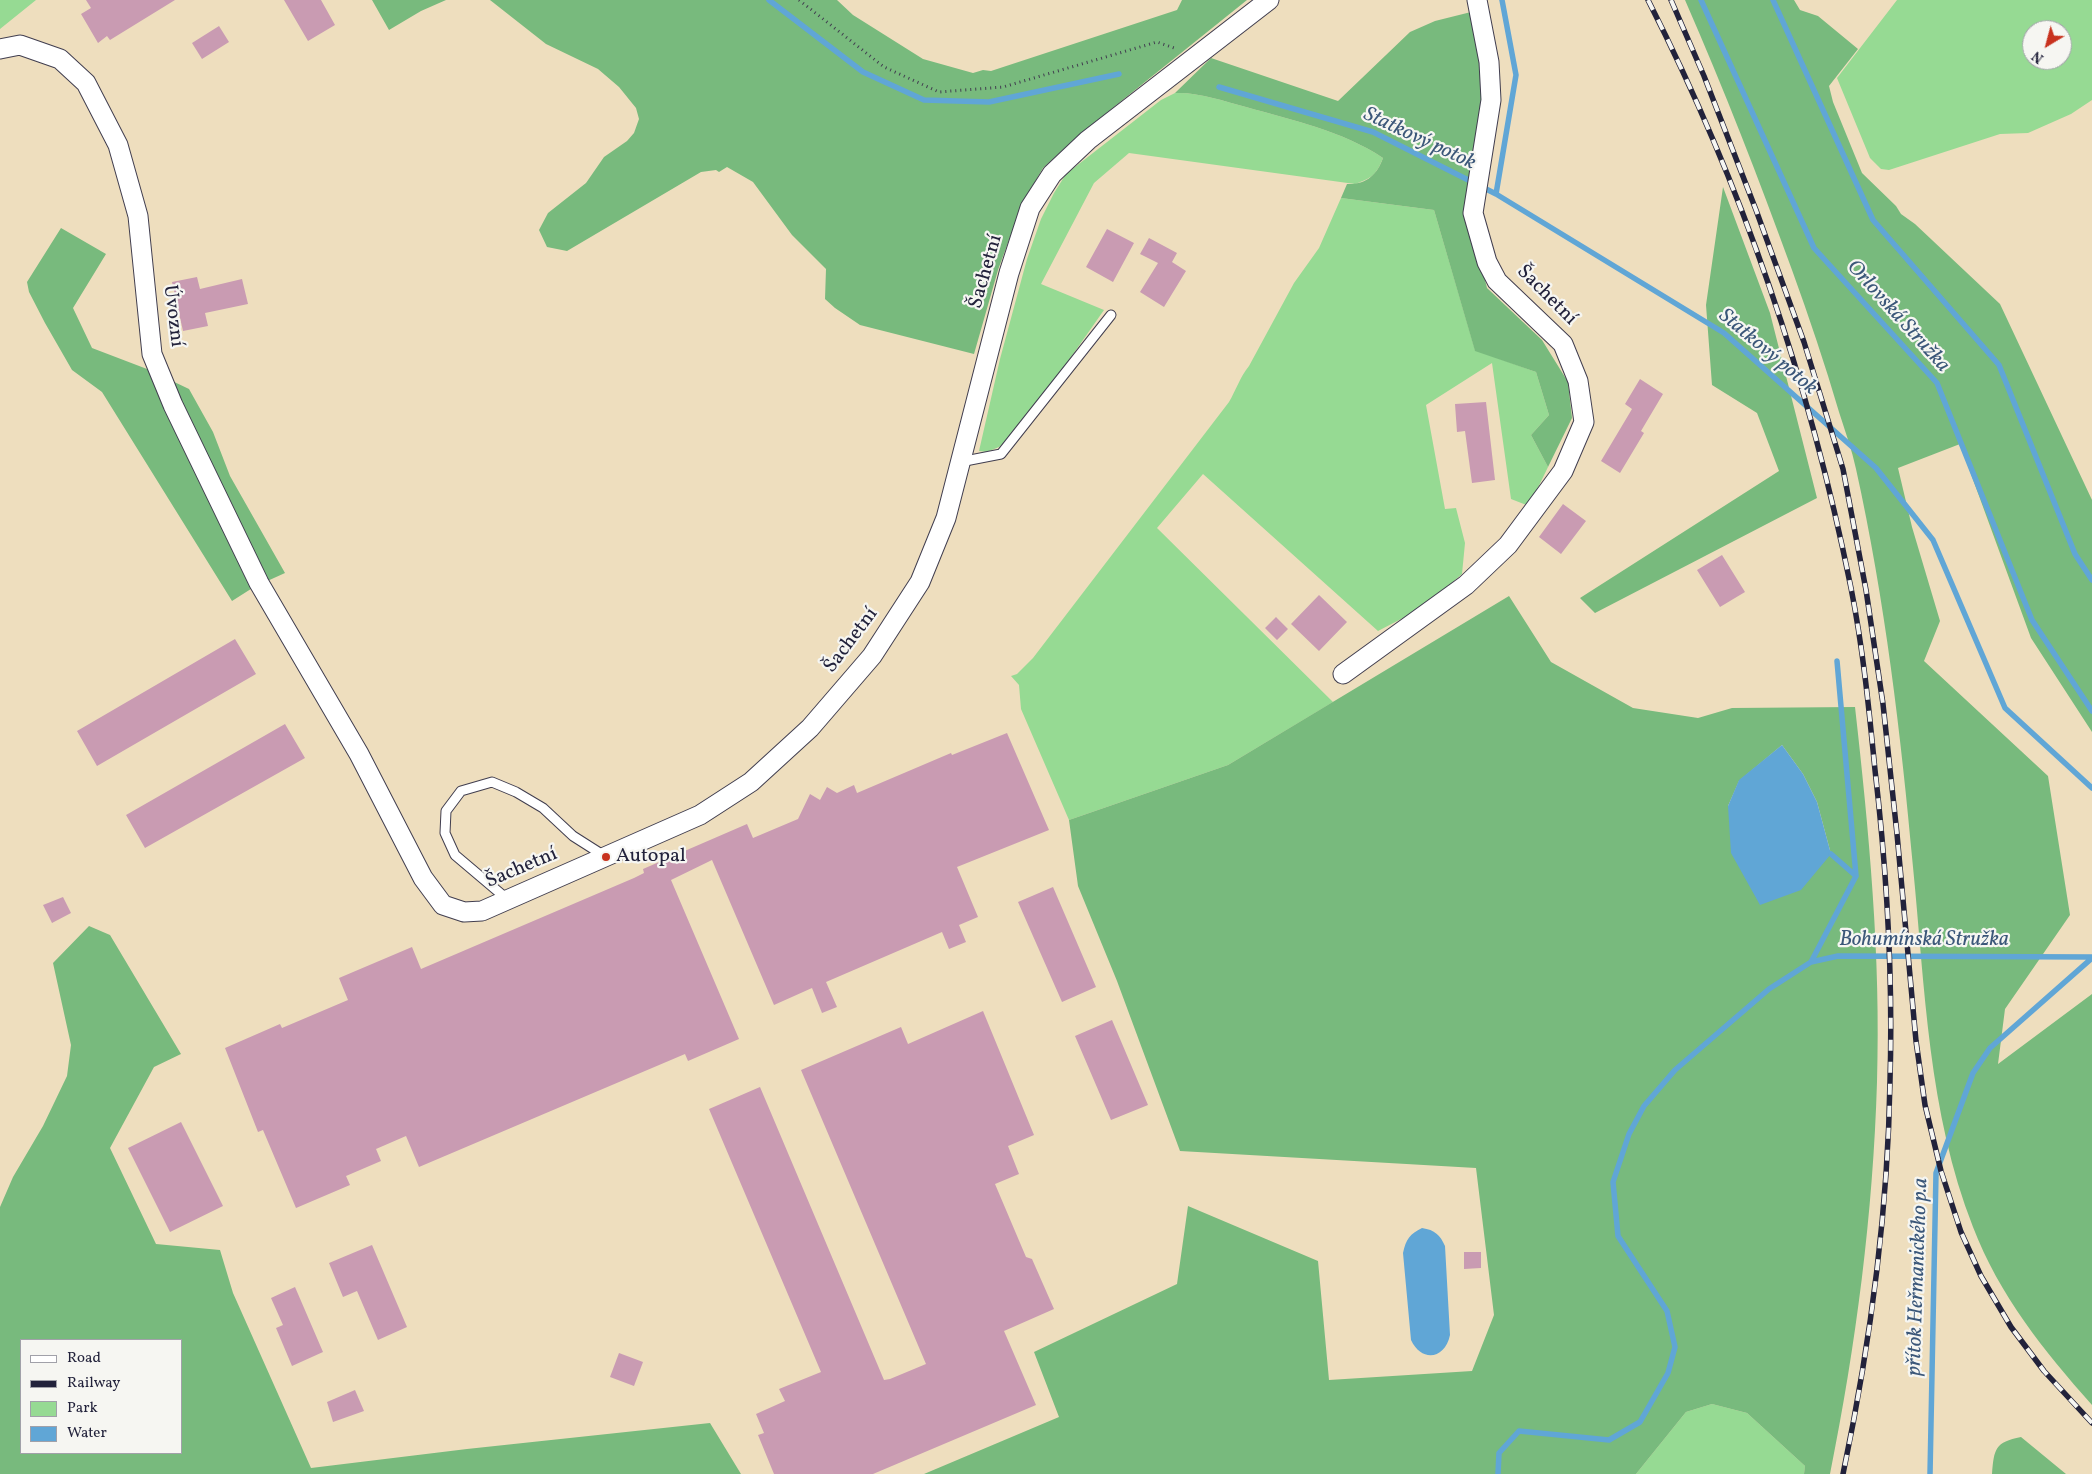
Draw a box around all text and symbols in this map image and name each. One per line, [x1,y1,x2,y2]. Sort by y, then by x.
north arrow [2022,20,2072,70]
text: N [2029,46,2048,67]
water label: Statkový potok [1359,103,1479,177]
street label: Šachetní [965,232,1009,312]
water label: Orlovská Stružka [1840,256,1954,378]
street label: Šachetní [1511,261,1581,331]
street label: Úvozní [156,284,188,348]
water label: Statkový potok [1712,304,1822,402]
street label: Šachetní [820,604,884,678]
street label: Šachetní [482,843,562,895]
place label: Autopal [616,845,686,869]
marker: Autopal [600,851,612,863]
water label: Bohumínská Stružka [1839,928,2009,954]
water label: přítok Heřmanického p.a [1903,1178,1935,1376]
legend [20,1339,182,1454]
text: Road [67,1348,101,1369]
text: Railway [67,1373,120,1394]
text: Park [67,1398,98,1419]
text: Water [67,1423,107,1444]

